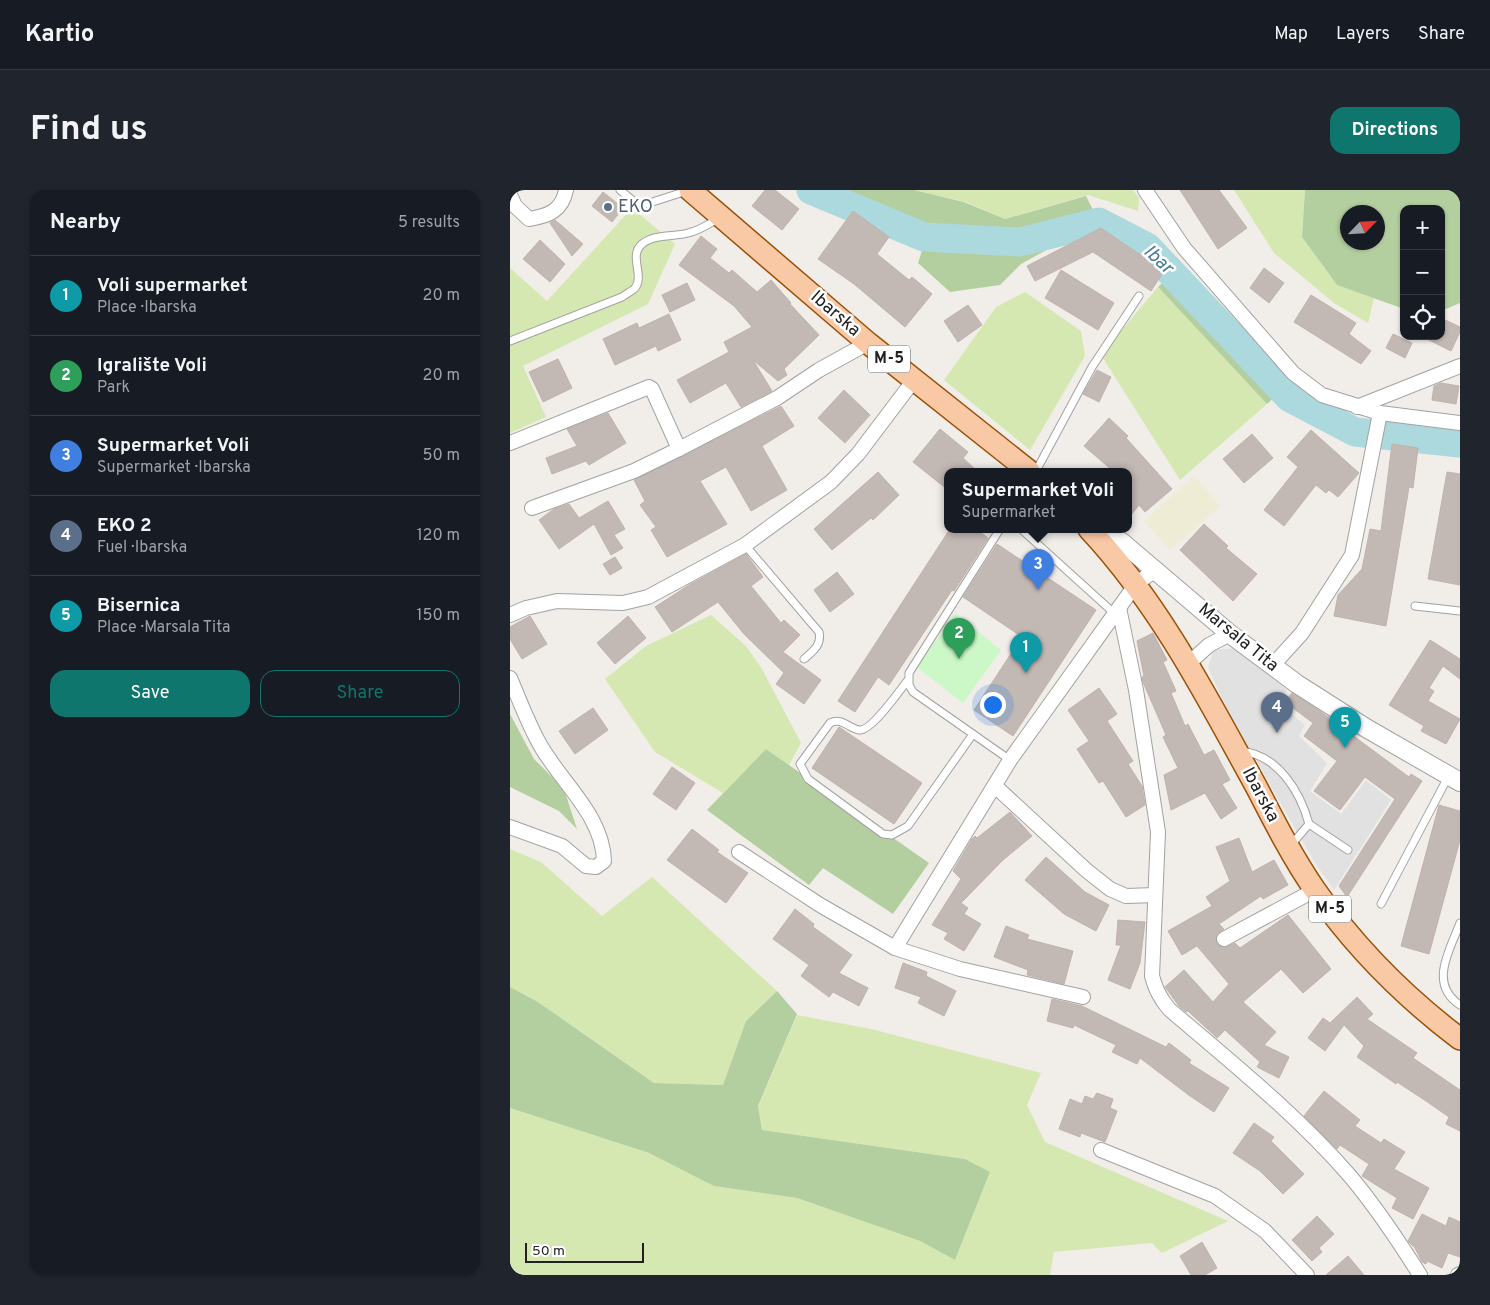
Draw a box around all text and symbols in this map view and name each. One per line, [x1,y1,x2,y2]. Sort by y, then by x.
text: Kartio [25,20,94,50]
text: Map [1274,23,1308,46]
text: Layers [1336,23,1390,46]
text: Share [1418,23,1465,46]
button: Directions [1330,107,1460,154]
text: Find us [30,108,148,152]
place label: EKO [618,196,653,219]
marker: EKO [602,201,614,213]
north arrow [1340,205,1385,250]
map controls [1400,205,1445,340]
button: + [1400,205,1445,250]
text: Nearby [50,209,121,236]
text: 5 results [398,213,460,233]
water label: Ibar [1138,240,1179,281]
button: − [1400,250,1445,295]
text: Voli supermarket [97,274,248,298]
text: 1 [63,286,69,306]
text: 20 m [423,286,460,306]
street label: Ibarska [805,286,865,342]
button: locate [1400,295,1445,340]
text: Place · Ibarska [97,298,197,318]
road number: M-5 [868,346,910,372]
text: Igralište Voli [97,354,207,378]
text: 2 [61,366,71,386]
text: 20 m [423,366,460,386]
text: Park [97,378,130,398]
text: Supermarket Voli [97,434,250,458]
text: 3 [61,446,71,466]
text: 50 m [423,446,460,466]
text: Supermarket · Ibarska [97,458,251,478]
popup [944,468,1132,533]
text: Supermarket Voli [962,479,1114,503]
text: Supermarket [962,503,1056,523]
text: EKO 2 [97,514,152,538]
text: 4 [61,526,71,546]
text: 120 m [417,526,460,546]
text: Fuel · Ibarska [97,538,187,558]
pin: 3 [1022,549,1054,590]
text: Bisernica [97,594,180,618]
street label: Marsala Tita [1193,599,1283,677]
text: 5 [61,606,71,626]
text: 150 m [417,606,460,626]
text: Place · Marsala Tita [97,618,230,638]
pin: 2 [943,618,975,659]
pin: 1 [1010,632,1042,673]
button: Save [50,670,250,717]
button: Share [260,670,460,717]
your location [980,692,1006,718]
pin: 4 [1261,692,1293,733]
pin: 5 [1329,707,1361,748]
street label: Ibarska [1236,764,1284,826]
road number: M-5 [1309,896,1351,922]
scale bar [525,1240,644,1263]
text: 50 m [532,1243,565,1260]

